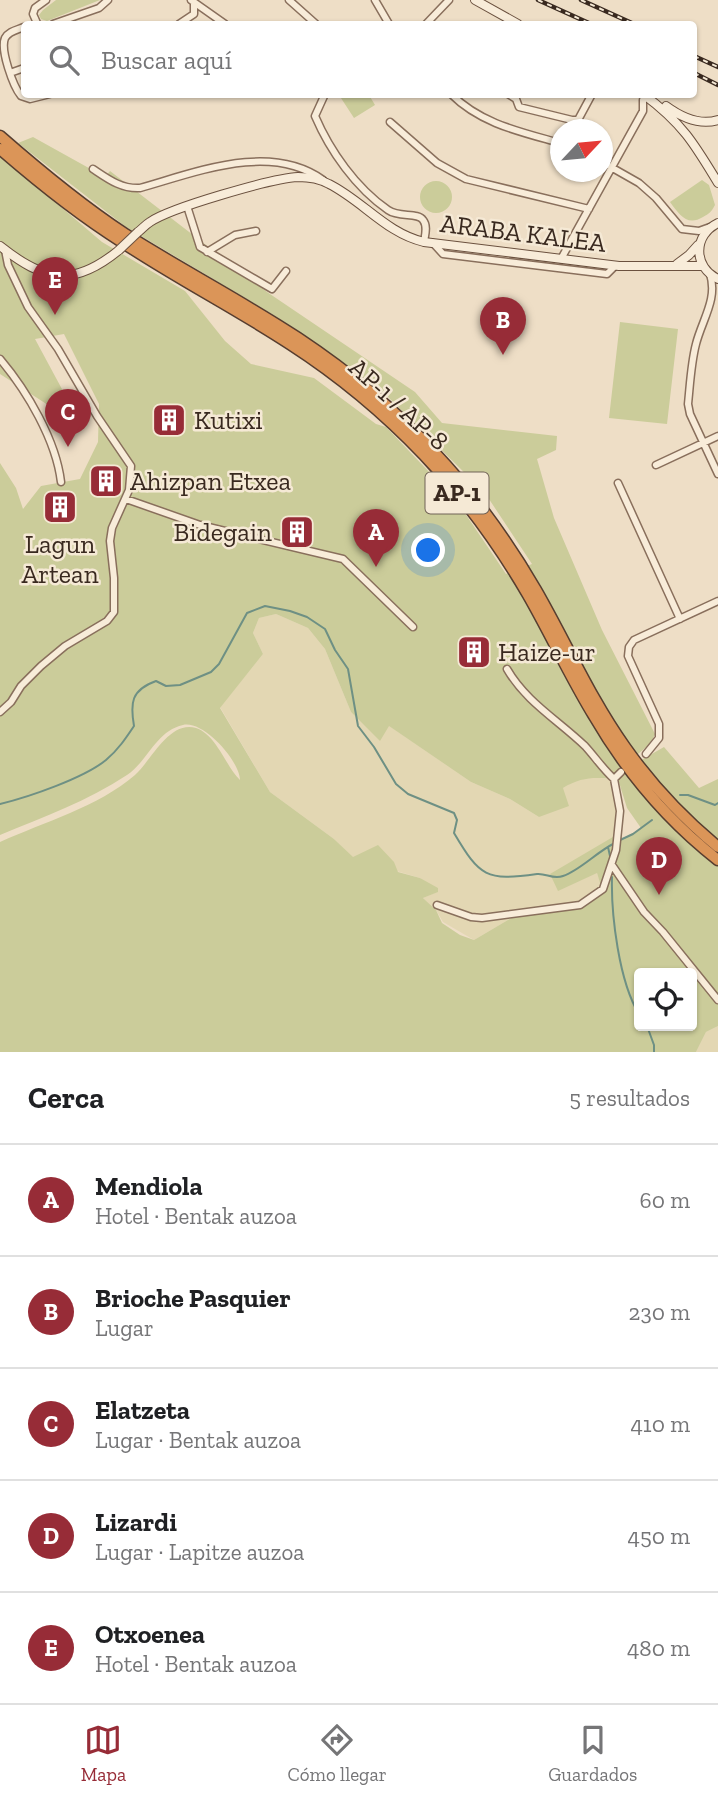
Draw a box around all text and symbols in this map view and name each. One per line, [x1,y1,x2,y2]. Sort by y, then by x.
search box [21,21,697,98]
icon: search [45,41,83,79]
text: Buscar aquí [101,44,232,76]
north arrow [550,119,613,182]
street label: ARABA KALEA [438,207,609,259]
pin: E [32,257,78,315]
pin: B [480,297,526,355]
street label: AP-1 / AP-8 [343,351,455,457]
pin: C [45,389,91,447]
building icon: Kutixi [150,401,188,439]
place label: Kutixi [194,404,263,436]
building icon: Ahizpan Etxea [87,462,125,500]
place label: Ahizpan Etxea [130,465,291,497]
road number: AP-1 [426,472,489,514]
building icon: Lagun Artean [41,488,79,526]
pin: A [353,509,399,567]
building icon: Bidegain [278,513,316,551]
place label: Bidegain [174,516,272,548]
place label: Lagun Artean [21,528,99,590]
your location [411,533,445,567]
building icon: Haize-ur [455,633,493,671]
place label: Haize-ur [498,636,596,668]
pin: D [636,837,682,895]
map controls [634,968,697,1031]
button: locate [634,968,697,1031]
text: Cerca [28,1080,104,1116]
text: 5 resultados [569,1084,690,1112]
text: Mendiola [95,1170,203,1202]
text: A [43,1186,59,1214]
text: 60 m [639,1186,690,1214]
text: Hotel · Bentak auzoa [95,1202,297,1230]
text: Brioche Pasquier [95,1282,291,1314]
text: B [44,1298,58,1326]
text: 230 m [629,1298,690,1326]
text: Lugar [95,1314,154,1342]
text: Elatzeta [95,1394,190,1426]
text: C [44,1410,58,1438]
text: 410 m [630,1410,690,1438]
text: Lugar · Bentak auzoa [95,1426,301,1454]
text: Lizardi [95,1506,177,1538]
text: D [43,1522,59,1550]
text: 450 m [628,1522,690,1550]
text: Lugar · Lapitze auzoa [95,1538,304,1566]
text: Otxoenea [95,1618,205,1650]
text: E [44,1634,58,1662]
text: 480 m [627,1634,690,1662]
text: Hotel · Bentak auzoa [95,1650,297,1678]
tab: Mapa [81,1721,126,1786]
tab: Cómo llegar [288,1721,387,1786]
tab: Guardados [548,1721,637,1786]

